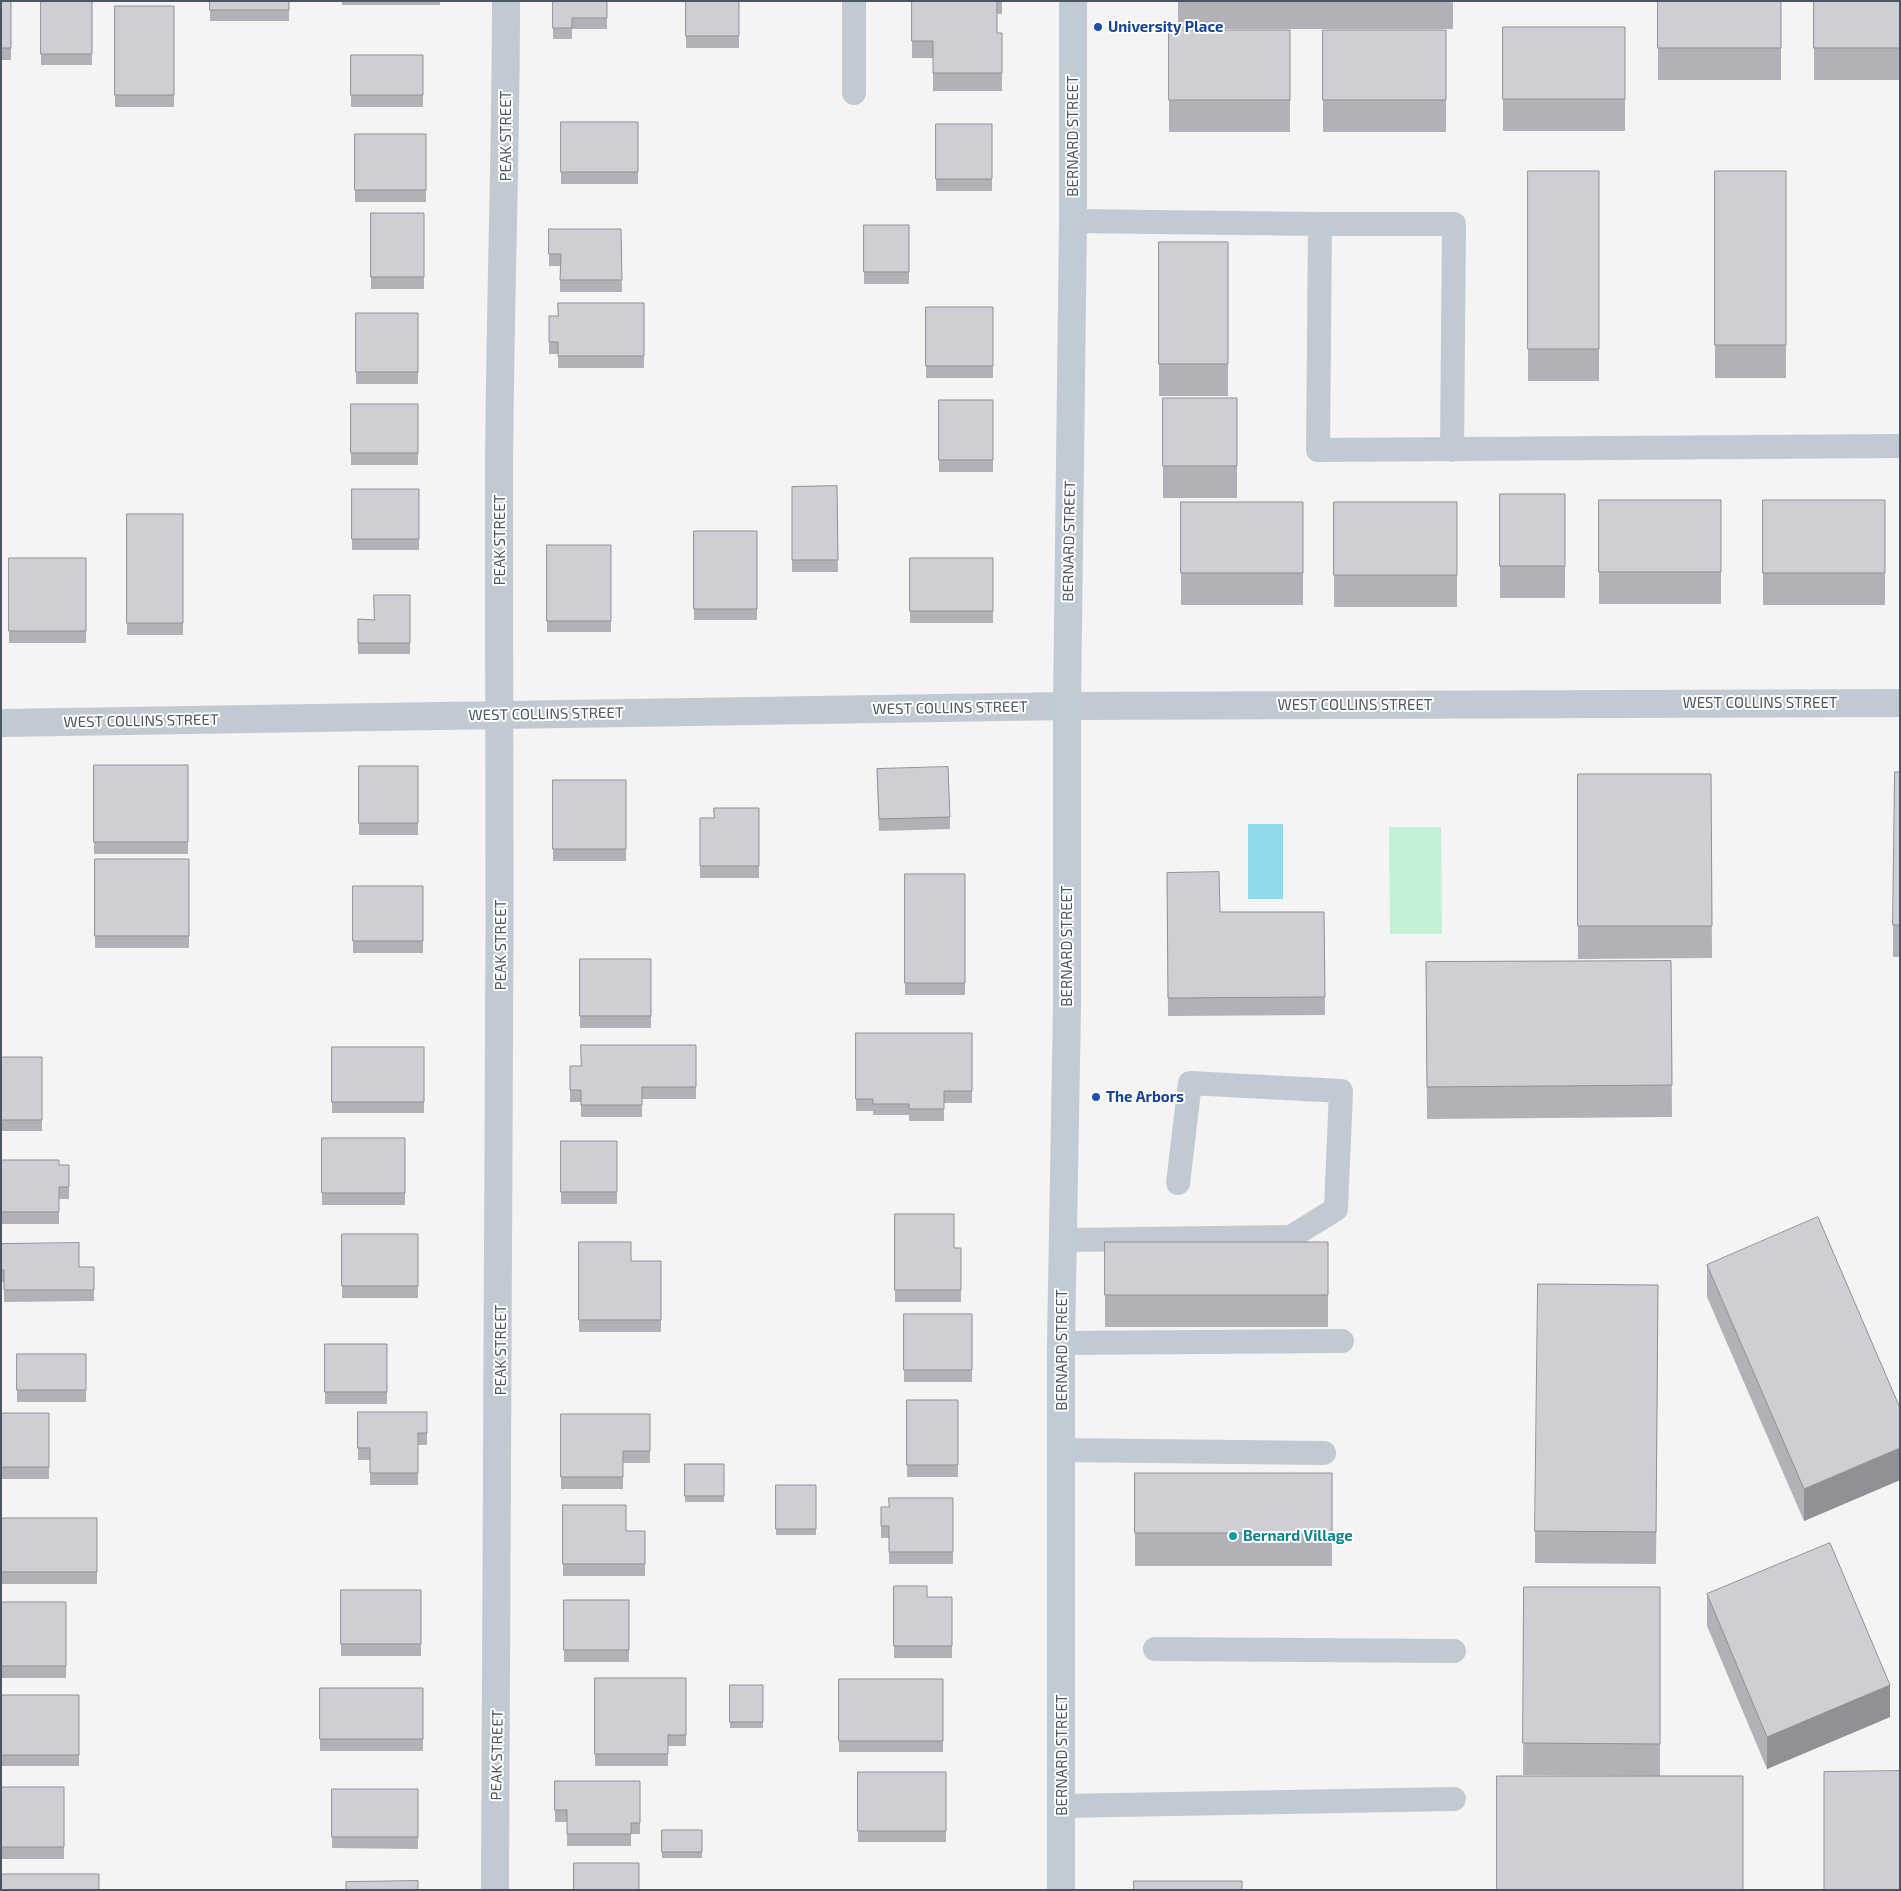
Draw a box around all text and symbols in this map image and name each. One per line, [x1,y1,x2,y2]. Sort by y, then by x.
place label: University Place [1108,18,1223,36]
marker: University Place [1092,21,1104,33]
street label: BERNARD STREET [1064,75,1082,197]
street label: PEAK STREET [497,91,515,181]
street label: BERNARD STREET [1059,480,1079,602]
street label: PEAK STREET [491,495,509,585]
street label: WEST COLLINS STREET [1682,694,1838,712]
street label: WEST COLLINS STREET [1277,696,1433,714]
street label: WEST COLLINS STREET [872,698,1028,718]
street label: WEST COLLINS STREET [468,704,624,724]
street label: WEST COLLINS STREET [63,711,219,731]
street label: BERNARD STREET [1058,885,1076,1007]
street label: PEAK STREET [492,900,510,990]
place label: The Arbors [1106,1088,1184,1106]
marker: The Arbors [1090,1091,1102,1103]
street label: BERNARD STREET [1053,1289,1071,1411]
street label: PEAK STREET [492,1305,510,1395]
place label: Bernard Village [1243,1527,1353,1545]
marker: Bernard Village [1227,1530,1239,1542]
street label: BERNARD STREET [1053,1694,1071,1816]
street label: PEAK STREET [487,1709,507,1801]

